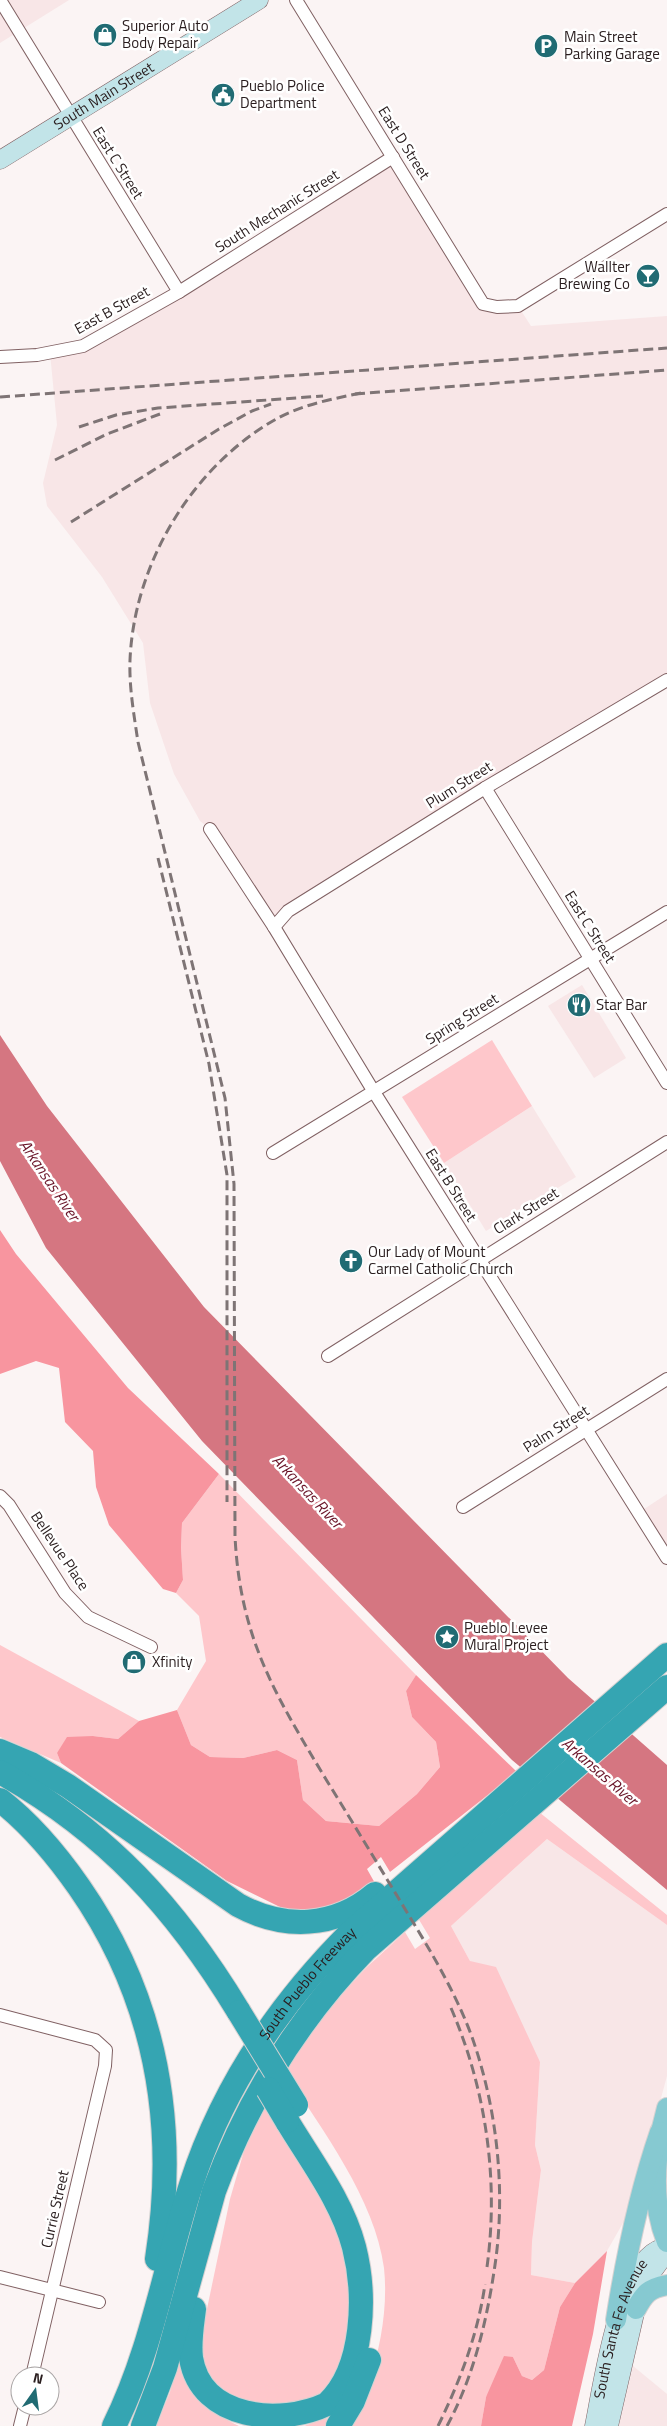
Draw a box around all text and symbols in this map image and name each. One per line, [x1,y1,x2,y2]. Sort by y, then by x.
place label: Superior Auto Body Repair [122,14,209,54]
shop icon: Superior Auto Body Repair [92,22,118,48]
place label: Main Street Parking Garage [564,25,660,65]
parking icon: Main Street Parking Garage [533,33,559,59]
street label: South Main Street [49,55,159,135]
place label: Pueblo Police Department [240,74,325,114]
public building icon: Pueblo Police Department [210,82,236,108]
street label: East D Street [373,101,437,185]
street label: East C Street [87,122,150,204]
street label: South Mechanic Street [210,163,344,258]
place label: Wallter Brewing Co [559,255,630,295]
bar icon: Wallter Brewing Co [635,263,661,289]
street label: East B Street [70,279,154,340]
street label: Plum Street [421,755,497,814]
street label: East C Street [559,886,622,968]
street label: Spring Street [421,987,503,1050]
restaurant icon: Star Bar [566,992,592,1018]
place label: Star Bar [596,993,647,1016]
water label: Arkansas River [14,1134,87,1227]
street label: East B Street [420,1144,483,1226]
street label: Clark Street [488,1181,564,1240]
place label: Our Lady of Mount Carmel Catholic Church [368,1240,513,1280]
church icon: Our Lady of Mount Carmel Catholic Church [338,1248,364,1274]
street label: Palm Street [518,1399,594,1458]
water label: Arkansas River [267,1448,350,1535]
street label: Bellevue Place [25,1507,95,1595]
place label: Pueblo Levee Mural Project [464,1616,549,1656]
place icon: Pueblo Levee Mural Project [434,1624,460,1650]
shop icon: Xfinity [121,1649,147,1675]
place label: Xfinity [152,1650,192,1673]
water label: Arkansas River [557,1731,645,1812]
street label: South Pueblo Freeway [253,1921,361,2045]
street label: Currie Street [34,2167,75,2250]
street label: South Santa Fe Avenue [587,2253,653,2400]
north arrow [10,2366,60,2416]
text: N [31,2367,46,2389]

